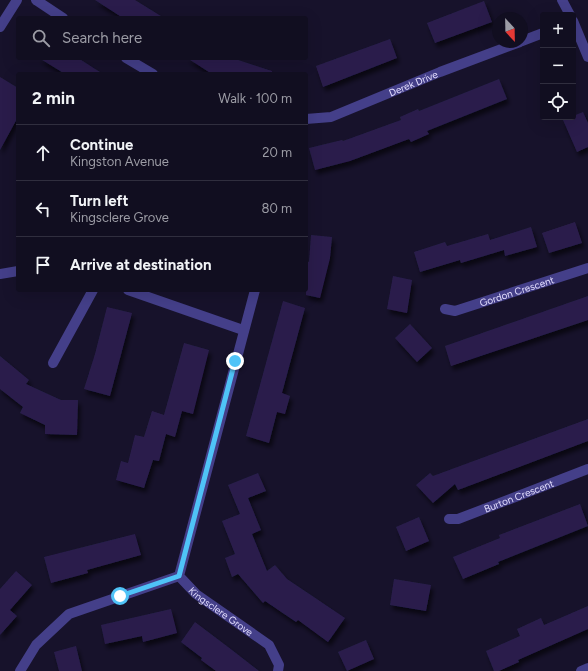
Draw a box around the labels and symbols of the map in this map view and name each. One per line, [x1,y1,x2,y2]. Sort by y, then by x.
north arrow [492,12,528,48]
street label: Derek Drive [387,67,440,99]
street label: Gordon Crescent [478,273,556,309]
route end [226,352,244,370]
street label: Burton Crescent [482,476,556,515]
street label: Kingsclere Grove [186,584,256,639]
route start [111,587,129,605]

